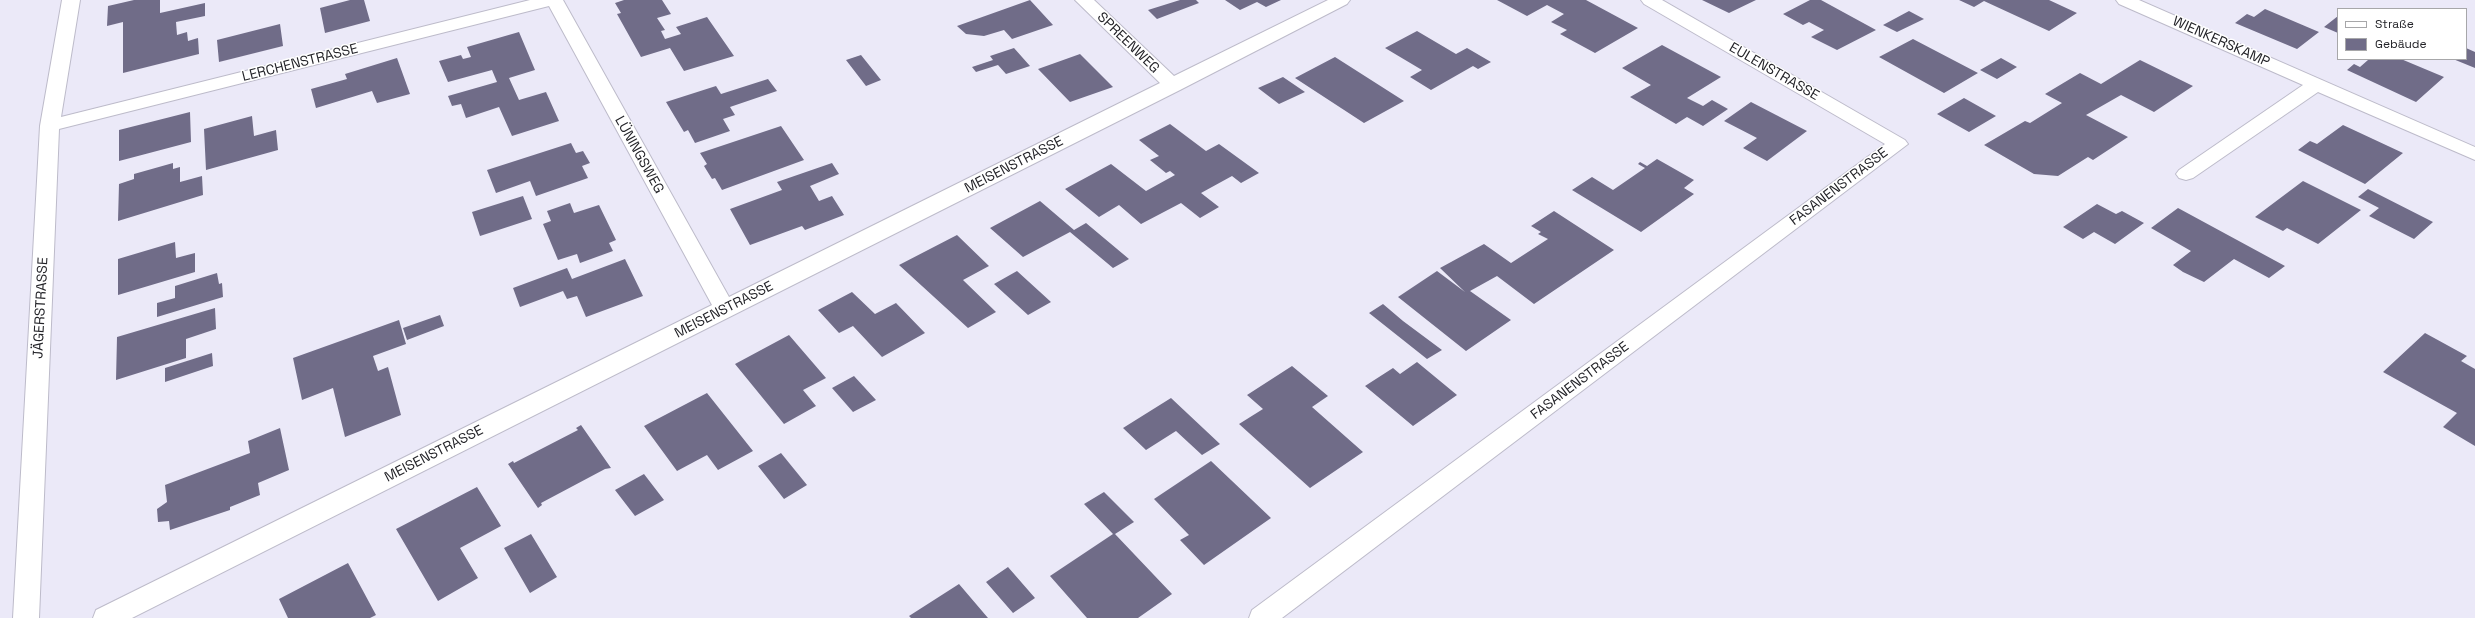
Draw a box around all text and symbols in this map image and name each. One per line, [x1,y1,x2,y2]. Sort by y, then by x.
legend [2337,8,2467,60]
street label: SPREENWEG [1093,9,1163,77]
street label: WIENKERSKAMP [2170,13,2272,71]
text: Straße [2375,16,2414,32]
text: Gebäude [2375,36,2427,52]
street label: EULENSTRASSE [1726,39,1822,105]
street label: LERCHENSTRASSE [240,40,360,86]
street label: LÜNINGSWEG [611,113,667,197]
street label: MEISENSTRASSE [962,133,1066,197]
street label: FASANENSTRASSE [1787,145,1891,229]
street label: JÄGERSTRASSE [30,257,52,359]
street label: MEISENSTRASSE [672,278,776,342]
street label: FASANENSTRASSE [1528,339,1632,423]
street label: MEISENSTRASSE [382,422,486,486]

